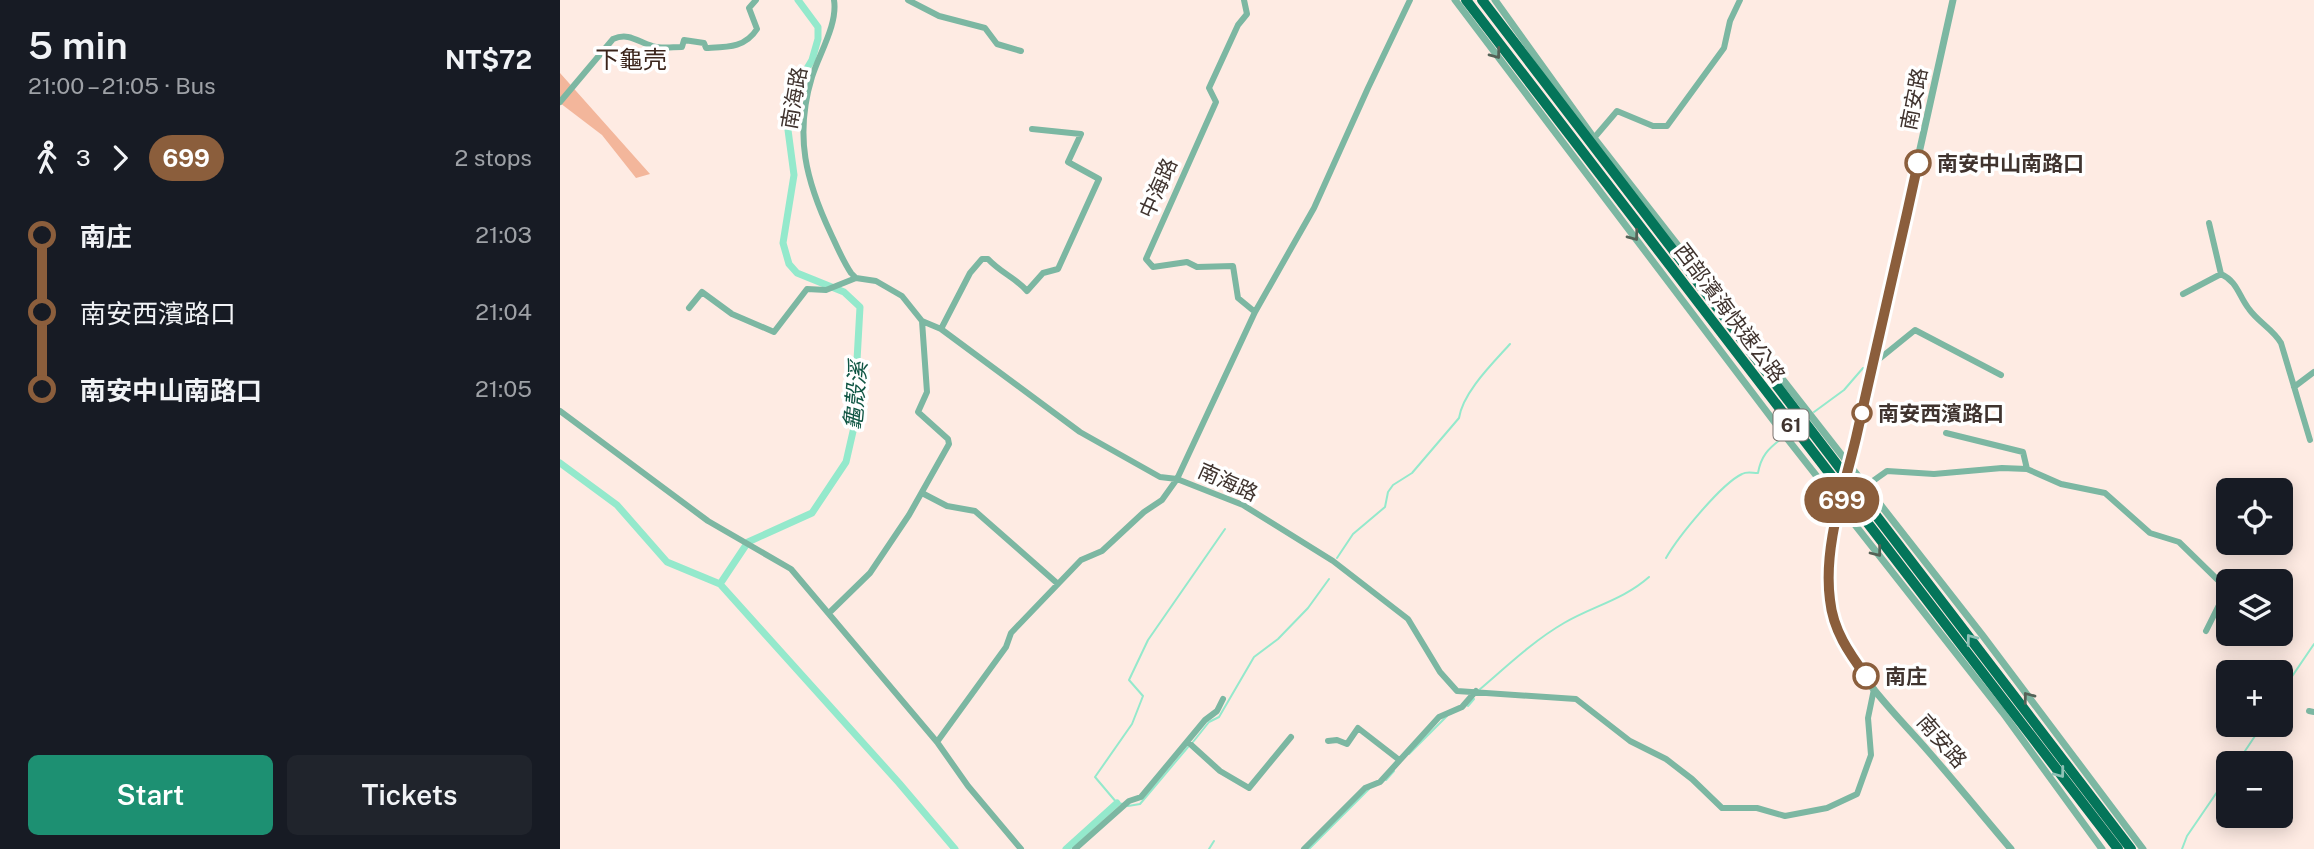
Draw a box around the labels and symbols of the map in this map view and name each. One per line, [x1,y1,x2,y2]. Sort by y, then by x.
district label: 下龜壳 [595,45,667,73]
one-way arrow [1488,47,1501,59]
street label: 南海路 [776,65,812,131]
street label: 南安路 [1896,66,1932,132]
marker: 南安中山南路口 [1905,150,1931,176]
place label: 南安中山南路口 [1937,151,2084,176]
street label: 中海路 [1134,154,1182,222]
one-way arrow [1625,228,1638,240]
street label: 西部濱海快速公路 [1669,238,1791,388]
water label: 龜殼溪 [839,357,872,432]
place label: 南安西濱路口 [1878,401,2004,426]
marker: 南安西濱路口 [1852,403,1872,423]
road number: 61 [1774,410,1808,440]
street label: 南海路 [1194,458,1262,506]
line badge: 699 [1802,477,1882,523]
one-way arrow [1869,544,1882,557]
one-way arrow [1967,634,1980,647]
marker: 南庄 [1853,663,1879,689]
place label: 南庄 [1885,664,1927,689]
one-way arrow [2023,692,2036,705]
street label: 南安路 [1912,709,1972,773]
one-way arrow [2051,765,2064,778]

